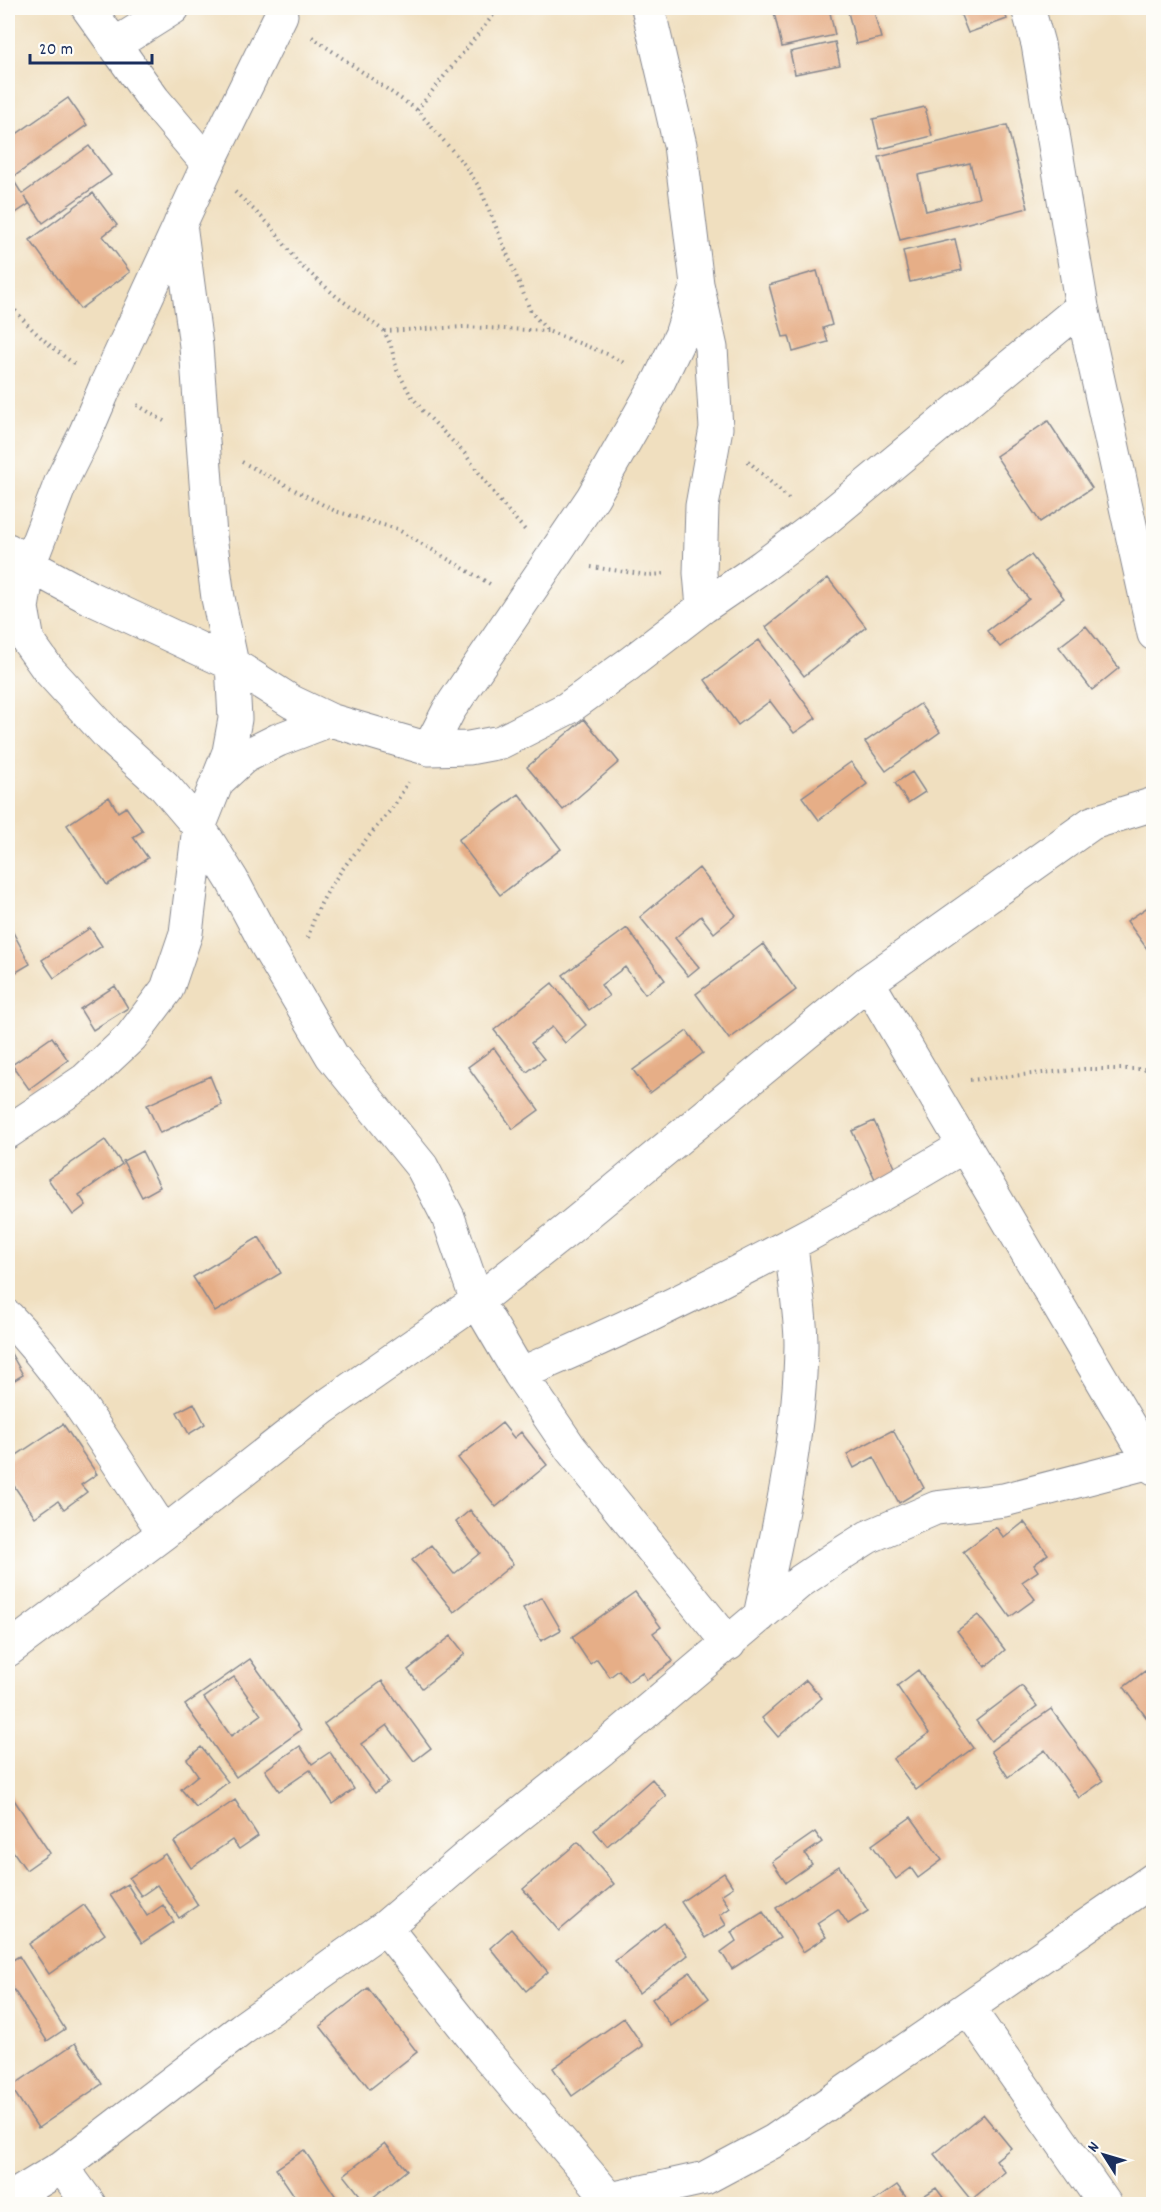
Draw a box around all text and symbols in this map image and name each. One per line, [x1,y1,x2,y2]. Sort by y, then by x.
scale bar [30,27,152,65]
text: 20 m [39,38,73,63]
north arrow [1074,2125,1134,2185]
text: N [1082,2137,1106,2158]

